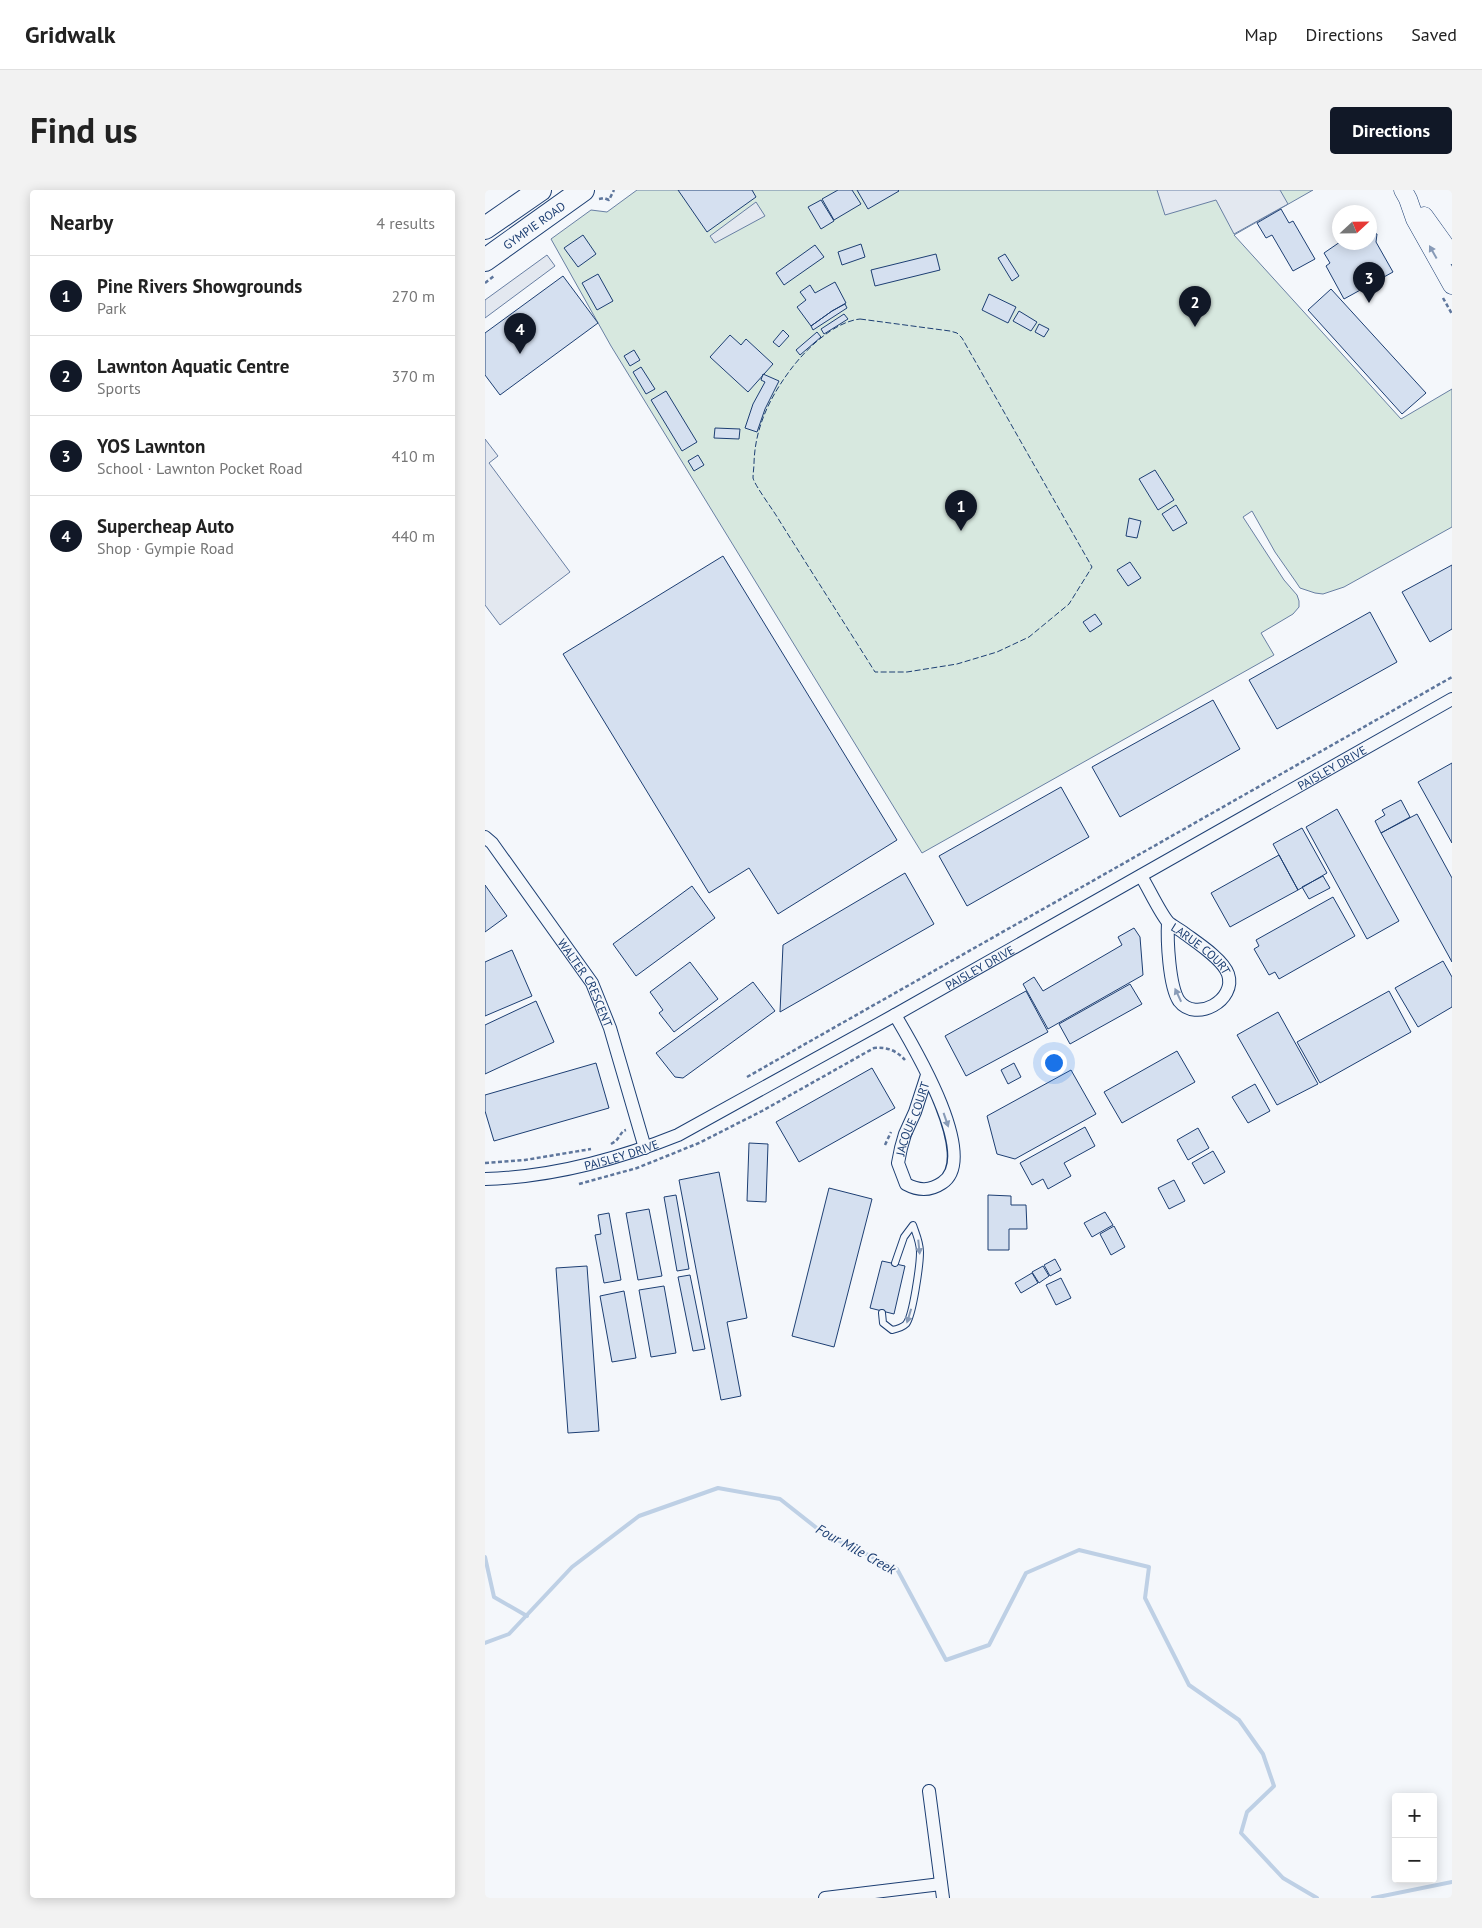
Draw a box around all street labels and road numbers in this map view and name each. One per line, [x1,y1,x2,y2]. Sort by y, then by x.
street label: GYMPIE ROAD [500,198,568,252]
street label: PAISLEY DRIVE [1295,742,1369,793]
street label: LARUE COURT [1169,919,1235,977]
street label: WALTER CRESCENT [555,935,616,1029]
street label: PAISLEY DRIVE [942,942,1017,993]
street label: JACQUE COURT [892,1079,932,1158]
street label: PAISLEY DRIVE [583,1136,661,1173]

